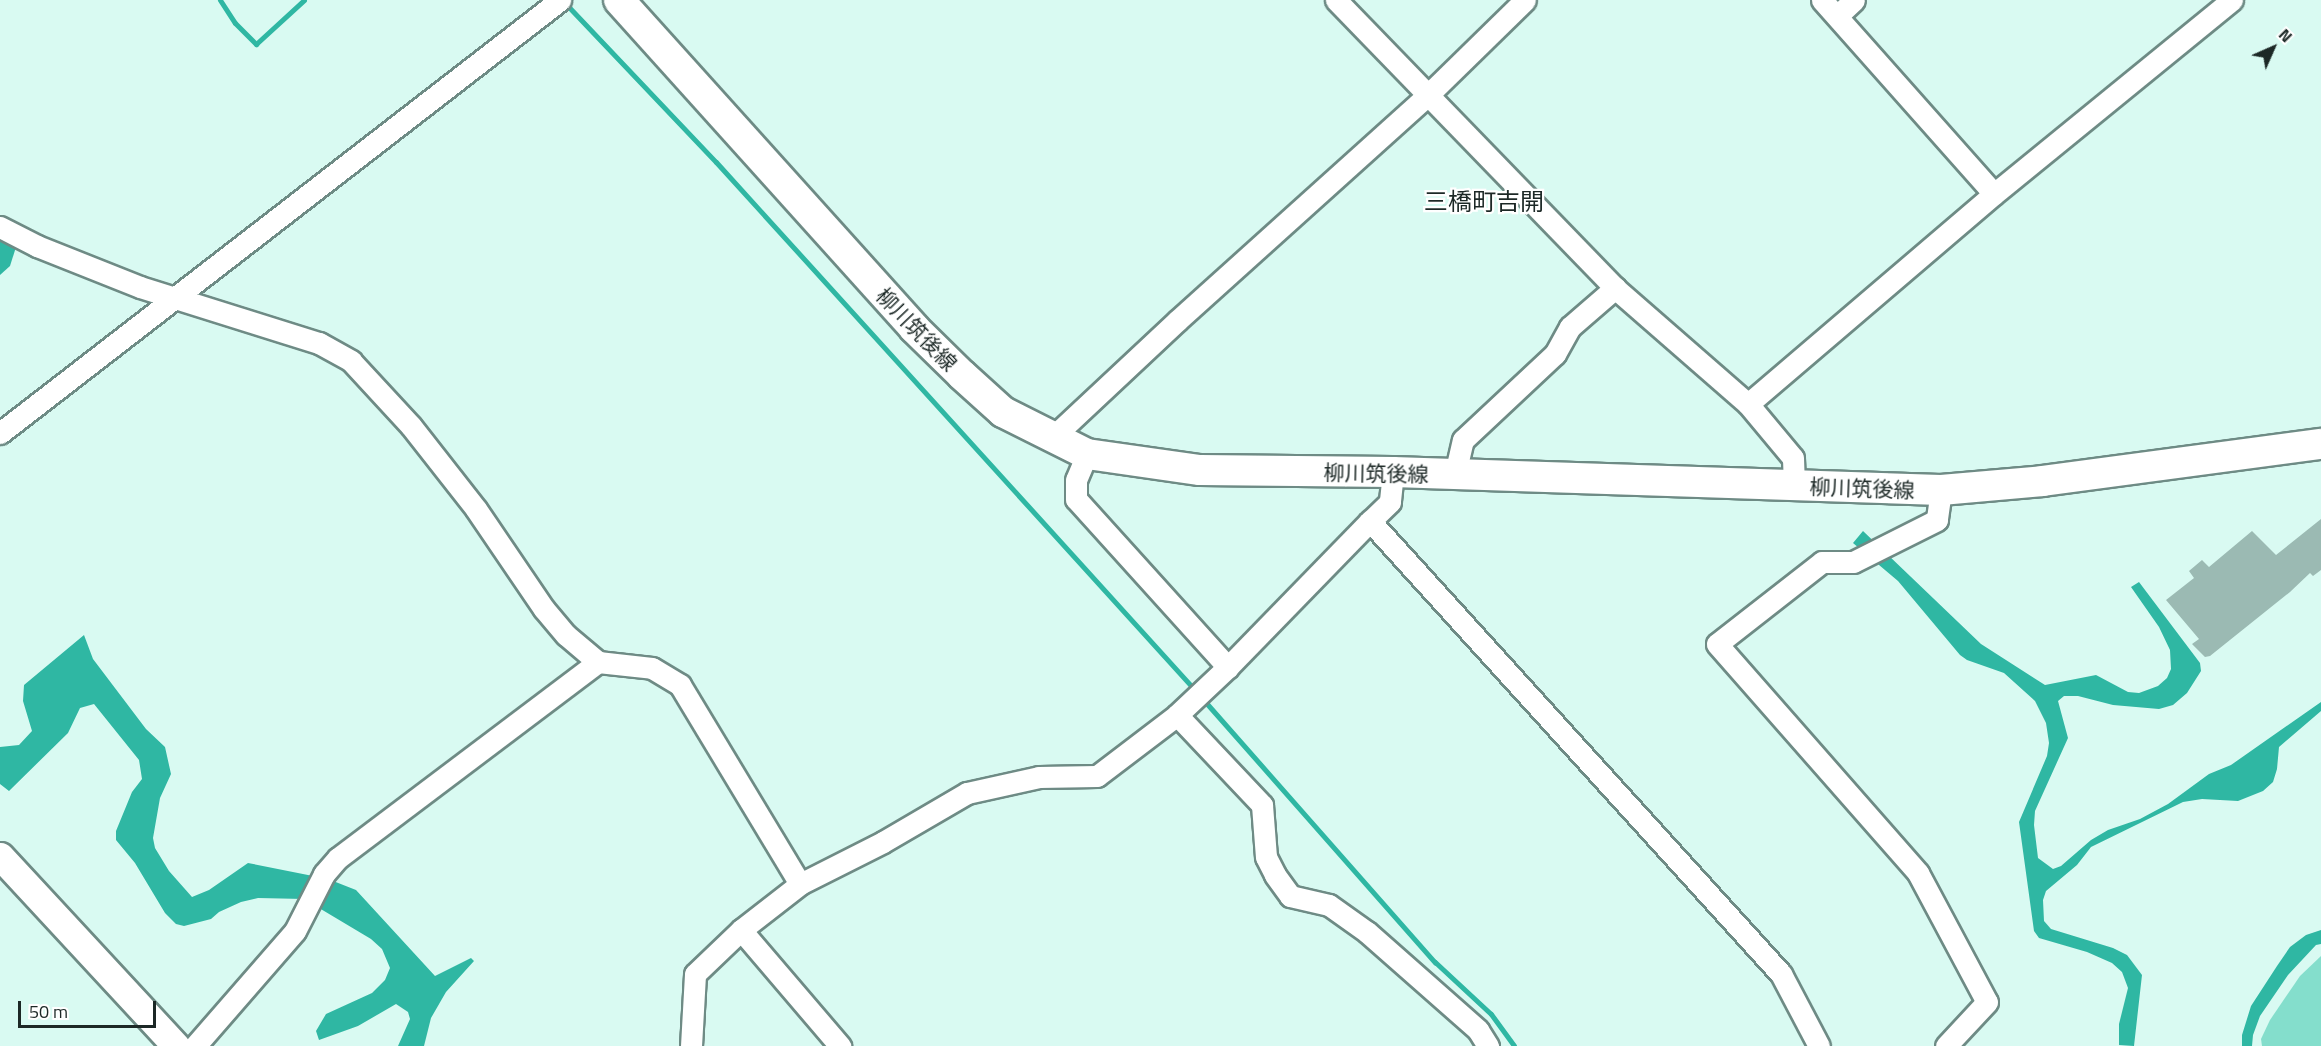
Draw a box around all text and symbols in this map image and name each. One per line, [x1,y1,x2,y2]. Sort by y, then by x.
north arrow [2243,18,2303,78]
text: N [2273,23,2298,48]
district label: 三橋町吉開 [1424,188,1544,216]
street label: 柳川筑後線 [871,282,963,376]
street label: 柳川筑後線 [1323,459,1429,487]
street label: 柳川筑後線 [1809,474,1915,502]
scale bar [21,989,159,1027]
text: 50 m [29,998,68,1025]

